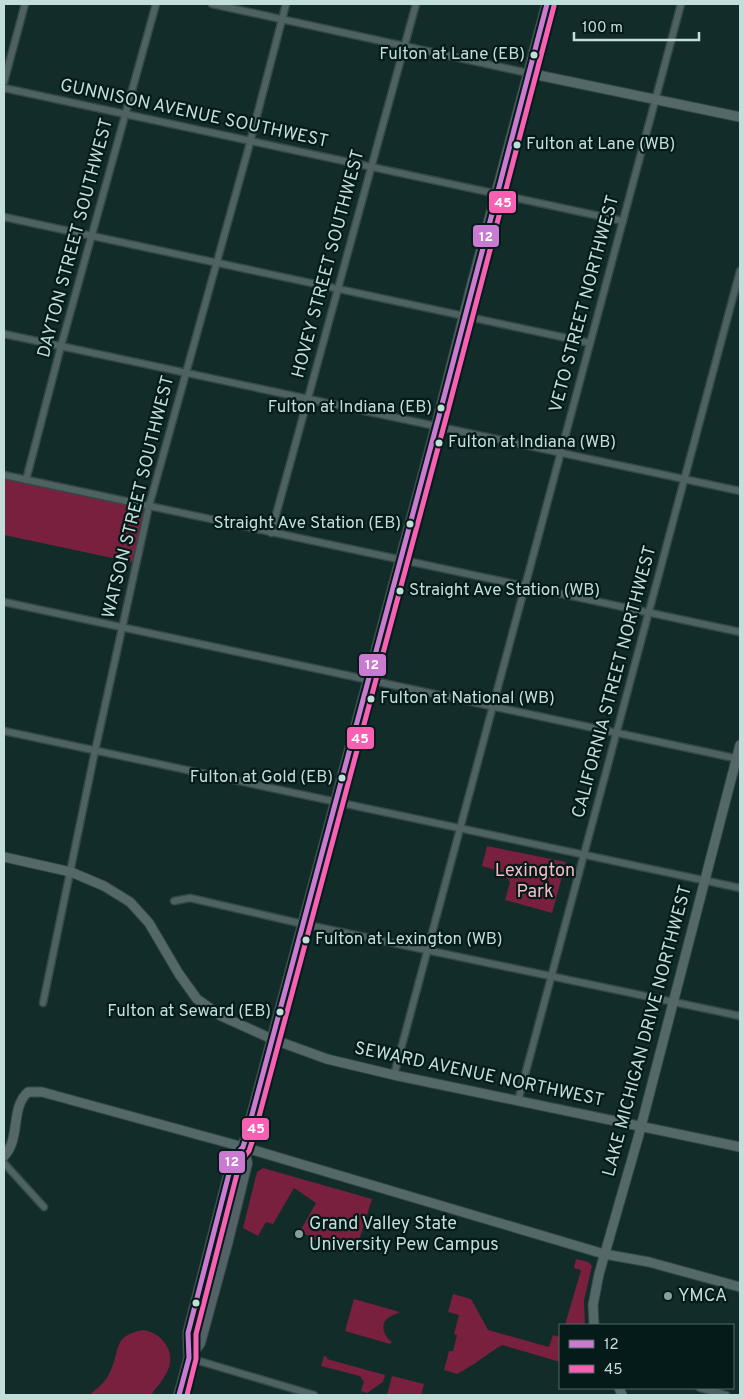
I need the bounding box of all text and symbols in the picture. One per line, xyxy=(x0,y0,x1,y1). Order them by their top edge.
scale bar xyxy=(574,10,699,42)
text: 100 m xyxy=(582,19,623,38)
place label: Fulton at Lane (EB) xyxy=(379,44,525,66)
marker: Fulton at Lane (EB) xyxy=(529,50,539,60)
street label: GUNNISON AVENUE SOUTHWEST xyxy=(58,74,330,154)
street label: DAYTON STREET SOUTHWEST xyxy=(33,116,119,360)
place label: Fulton at Lane (WB) xyxy=(526,134,675,156)
marker: Fulton at Lane (WB) xyxy=(512,140,522,150)
street label: HOVEY STREET SOUTHWEST xyxy=(287,147,371,381)
line badge: 45 xyxy=(488,190,517,214)
street label: VETO STREET NORTHWEST xyxy=(545,193,625,415)
text: 45 xyxy=(494,195,512,212)
line badge: 12 xyxy=(472,224,500,248)
text: 12 xyxy=(479,229,493,246)
street label: WATSON STREET SOUTHWEST xyxy=(98,373,180,621)
place label: Fulton at Indiana (EB) xyxy=(268,397,432,419)
marker: Fulton at Indiana (EB) xyxy=(436,403,446,413)
place label: Fulton at Indiana (WB) xyxy=(448,432,616,454)
marker: Fulton at Indiana (WB) xyxy=(434,438,444,448)
place label: Straight Ave Station (EB) xyxy=(214,513,401,535)
marker: Straight Ave Station (EB) xyxy=(405,519,415,529)
street label: CALIFORNIA STREET NORTHWEST xyxy=(567,543,663,821)
place label: Straight Ave Station (WB) xyxy=(409,580,600,602)
marker: Straight Ave Station (WB) xyxy=(395,586,405,596)
line badge: 12 xyxy=(358,653,387,677)
text: 12 xyxy=(365,657,379,674)
place label: Fulton at National (WB) xyxy=(380,688,555,710)
marker: Fulton at National (WB) xyxy=(366,694,376,704)
line badge: 45 xyxy=(346,726,375,750)
text: 45 xyxy=(351,731,369,748)
place label: Fulton at Gold (EB) xyxy=(190,767,333,789)
marker: Fulton at Gold (EB) xyxy=(337,773,347,783)
park label: Lexington Park xyxy=(495,860,575,904)
street label: LAKE MICHIGAN DRIVE NORTHWEST xyxy=(598,883,698,1179)
place label: Fulton at Lexington (WB) xyxy=(315,929,503,951)
marker: Fulton at Lexington (WB) xyxy=(301,935,311,945)
place label: Fulton at Seward (EB) xyxy=(107,1001,271,1023)
marker: Fulton at Seward (EB) xyxy=(275,1007,285,1017)
street label: SEWARD AVENUE NORTHWEST xyxy=(352,1037,606,1113)
line badge: 45 xyxy=(241,1117,270,1141)
text: 45 xyxy=(247,1121,265,1138)
line badge: 12 xyxy=(218,1150,246,1174)
text: 12 xyxy=(225,1154,239,1171)
place label: Grand Valley State University Pew Campus xyxy=(309,1213,499,1257)
marker: Grand Valley State University Pew Campus xyxy=(293,1228,305,1240)
place label: YMCA xyxy=(678,1285,727,1308)
marker: YMCA xyxy=(662,1290,674,1302)
unlabelled marker xyxy=(191,1298,201,1308)
legend xyxy=(559,1324,734,1389)
text: 12 xyxy=(604,1336,619,1355)
text: 45 xyxy=(604,1361,623,1380)

